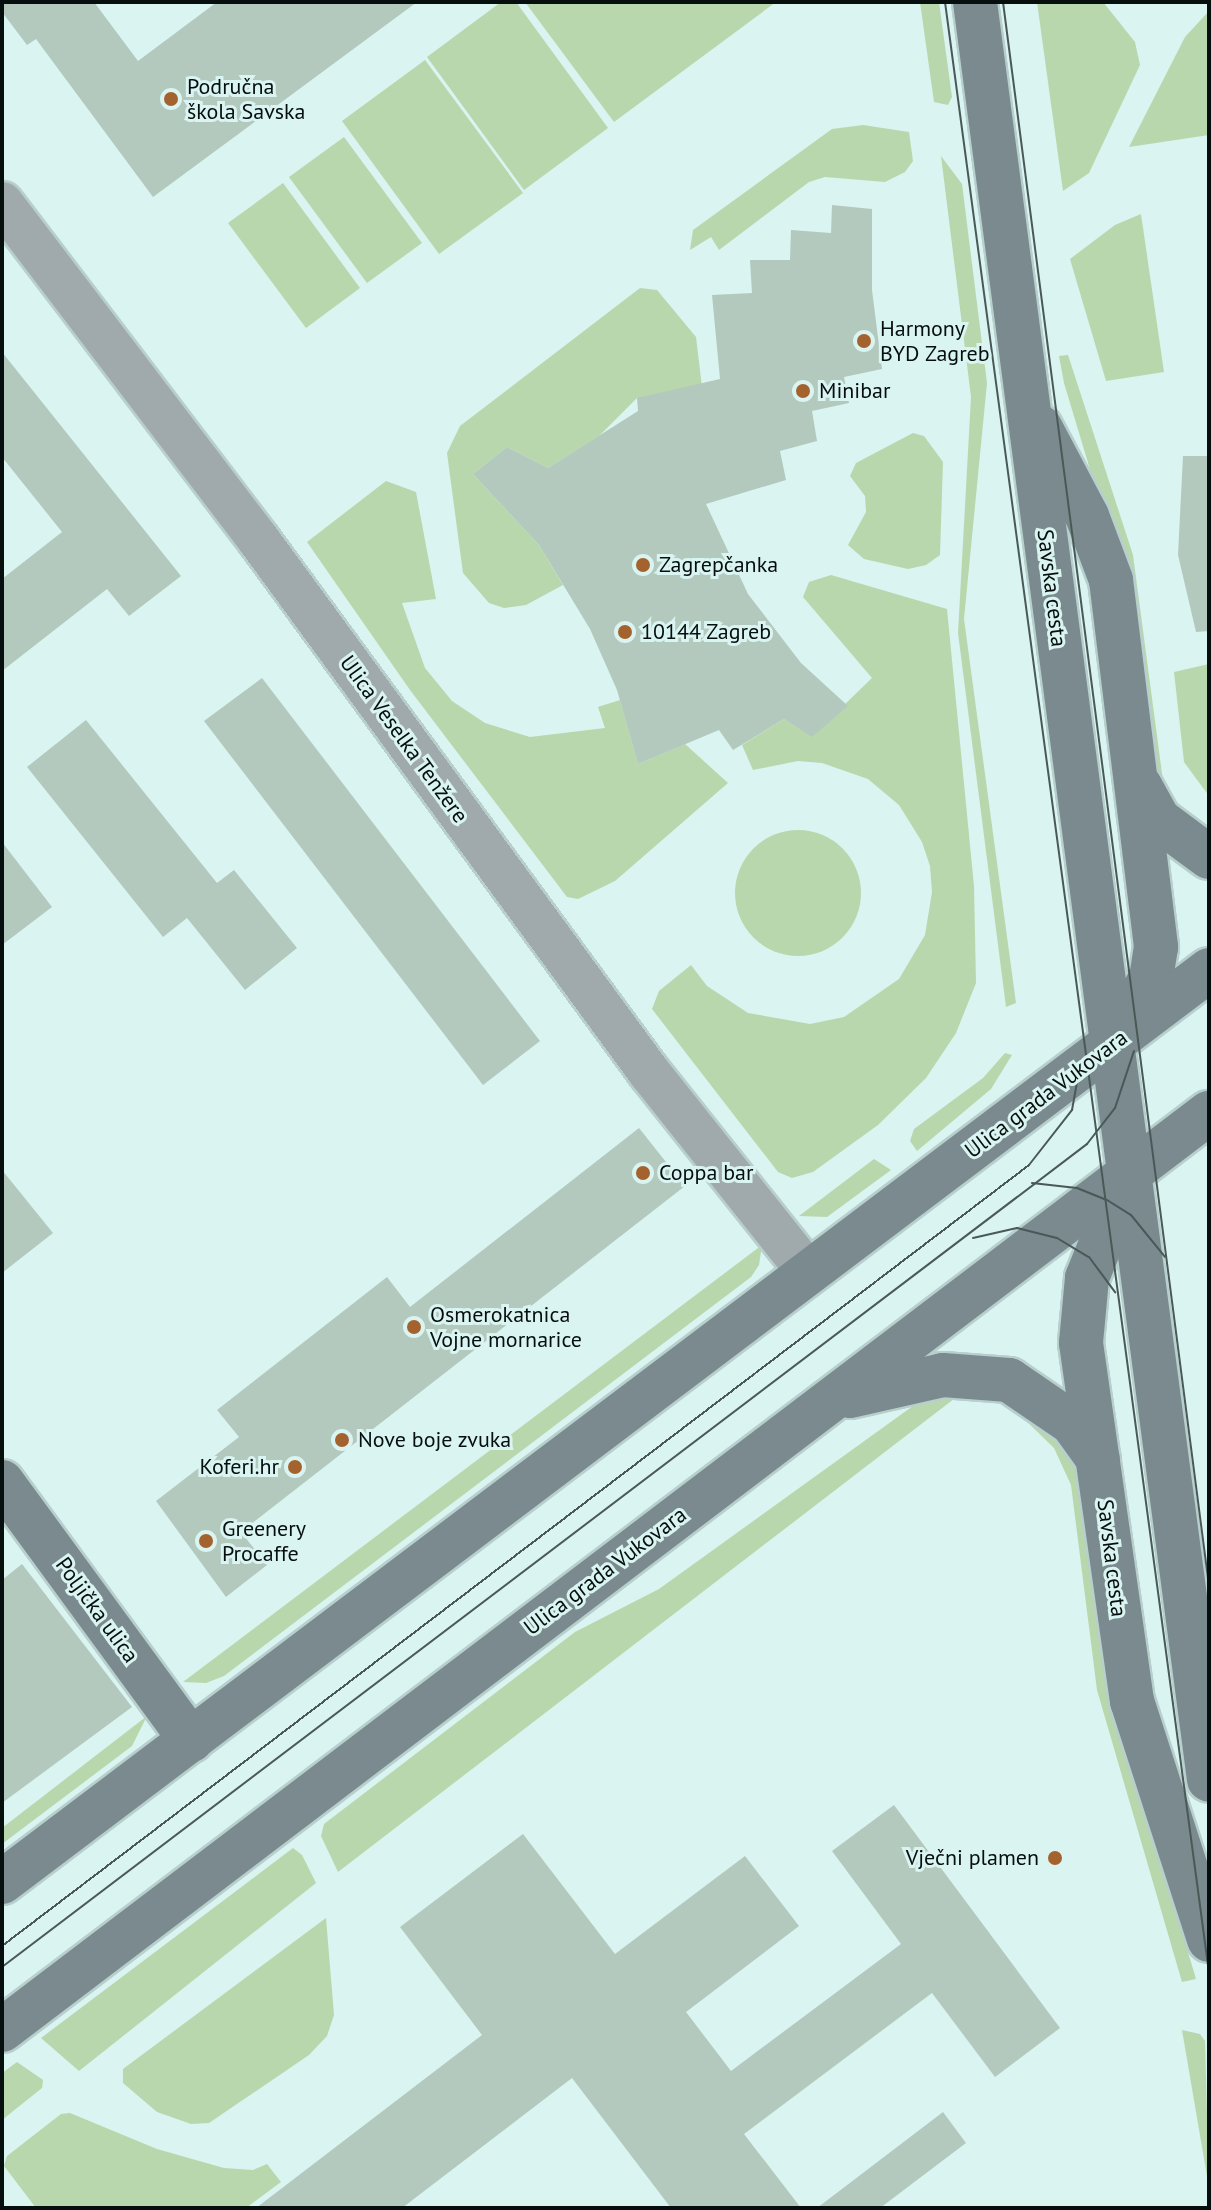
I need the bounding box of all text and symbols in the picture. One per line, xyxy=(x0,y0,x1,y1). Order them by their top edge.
place label: Područna škola Savska xyxy=(187,73,305,124)
marker: Područna škola Savska xyxy=(162,90,180,108)
place label: Harmony BYD Zagreb xyxy=(880,315,990,366)
marker: Harmony BYD Zagreb xyxy=(855,332,873,350)
place label: Minibar xyxy=(819,378,890,404)
marker: Minibar xyxy=(794,382,812,400)
street label: Savska cesta xyxy=(1032,528,1072,648)
place label: Zagrepčanka xyxy=(659,552,778,578)
marker: Zagrepčanka xyxy=(634,556,652,574)
place label: 10144 Zagreb xyxy=(641,619,772,645)
marker: 10144 Zagreb xyxy=(616,623,634,641)
street label: Ulica Veselka Tenžere xyxy=(334,650,474,828)
street label: Ulica grada Vukovara xyxy=(959,1024,1133,1164)
place label: Coppa bar xyxy=(659,1160,753,1186)
marker: Coppa bar xyxy=(634,1164,652,1182)
place label: Osmerokatnica Vojne mornarice xyxy=(430,1301,582,1352)
marker: Osmerokatnica Vojne mornarice xyxy=(405,1318,423,1336)
place label: Nove boje zvuka xyxy=(358,1427,512,1453)
marker: Nove boje zvuka xyxy=(333,1431,351,1449)
place label: Koferi.hr xyxy=(200,1454,279,1480)
marker: Koferi.hr xyxy=(286,1458,304,1476)
street label: Savska cesta xyxy=(1092,1498,1132,1618)
street label: Ulica grada Vukovara xyxy=(518,1501,692,1641)
place label: Greenery Procaffe xyxy=(222,1515,306,1566)
marker: Greenery Procaffe xyxy=(197,1532,215,1550)
street label: Poljička ulica xyxy=(50,1552,144,1668)
place label: Vječni plamen xyxy=(906,1845,1039,1871)
marker: Vječni plamen xyxy=(1046,1849,1064,1867)

